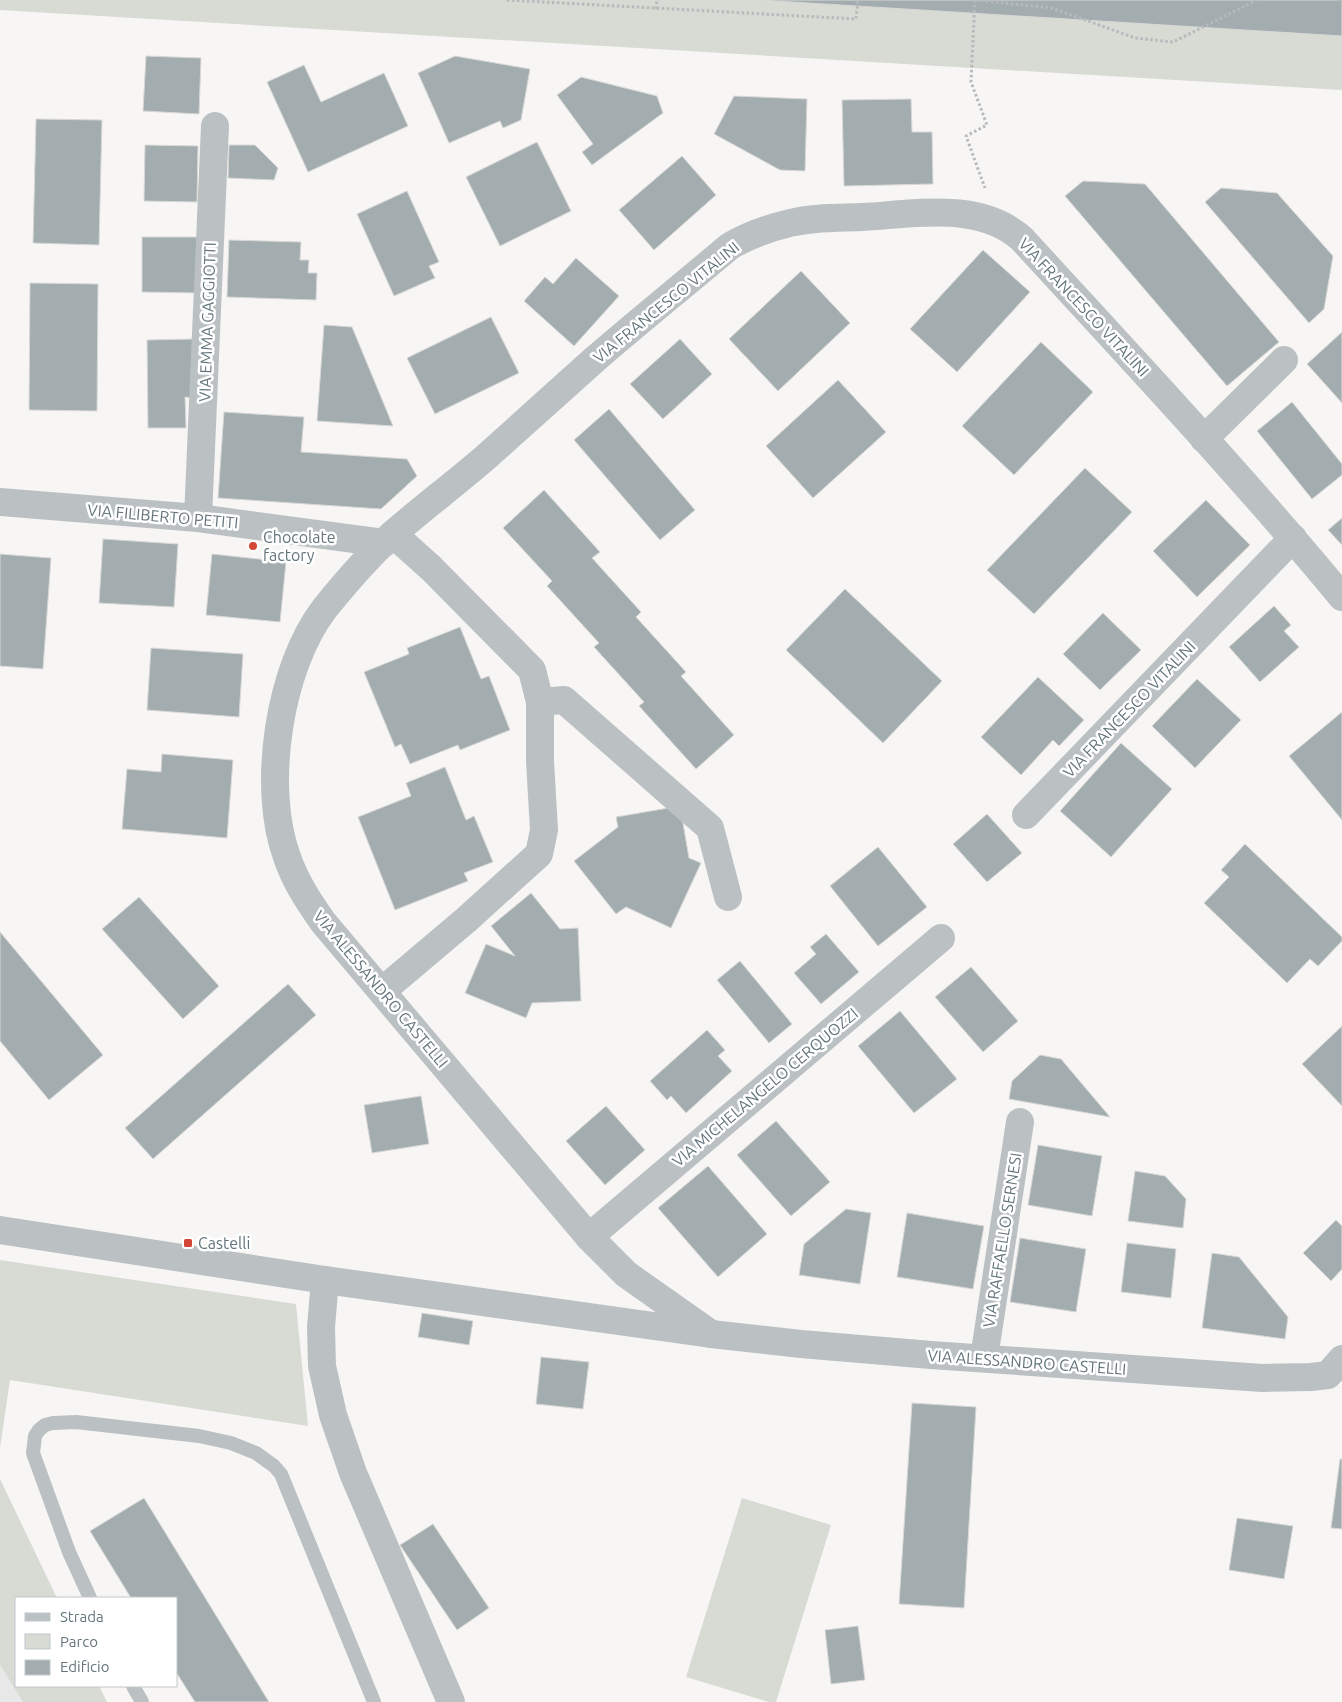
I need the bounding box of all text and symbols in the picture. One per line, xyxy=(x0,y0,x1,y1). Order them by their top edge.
street label: VIA FRANCESCO VITALINI xyxy=(1015,234,1153,380)
street label: VIA FRANCESCO VITALINI xyxy=(589,238,743,366)
street label: VIA EMMA GAGGIOTTI xyxy=(195,242,219,402)
street label: VIA FILIBERTO PETITI xyxy=(87,500,239,532)
place label: Chocolate factory xyxy=(263,528,336,564)
marker: Chocolate factory xyxy=(247,540,259,552)
street label: VIA FRANCESCO VITALINI xyxy=(1059,637,1199,781)
street label: VIA ALESSANDRO CASTELLI xyxy=(310,907,452,1071)
street label: VIA MICHELANGELO CERQUOZZI xyxy=(669,1004,861,1170)
street label: VIA RAFFAELLO SERNESI xyxy=(979,1151,1025,1329)
place label: Castelli xyxy=(198,1234,250,1252)
marker: Castelli xyxy=(182,1237,194,1249)
street label: VIA ALESSANDRO CASTELLI xyxy=(927,1346,1127,1378)
legend xyxy=(15,1597,178,1687)
text: Strada xyxy=(60,1608,104,1625)
text: Parco xyxy=(60,1633,98,1650)
text: Edificio xyxy=(60,1658,109,1675)

